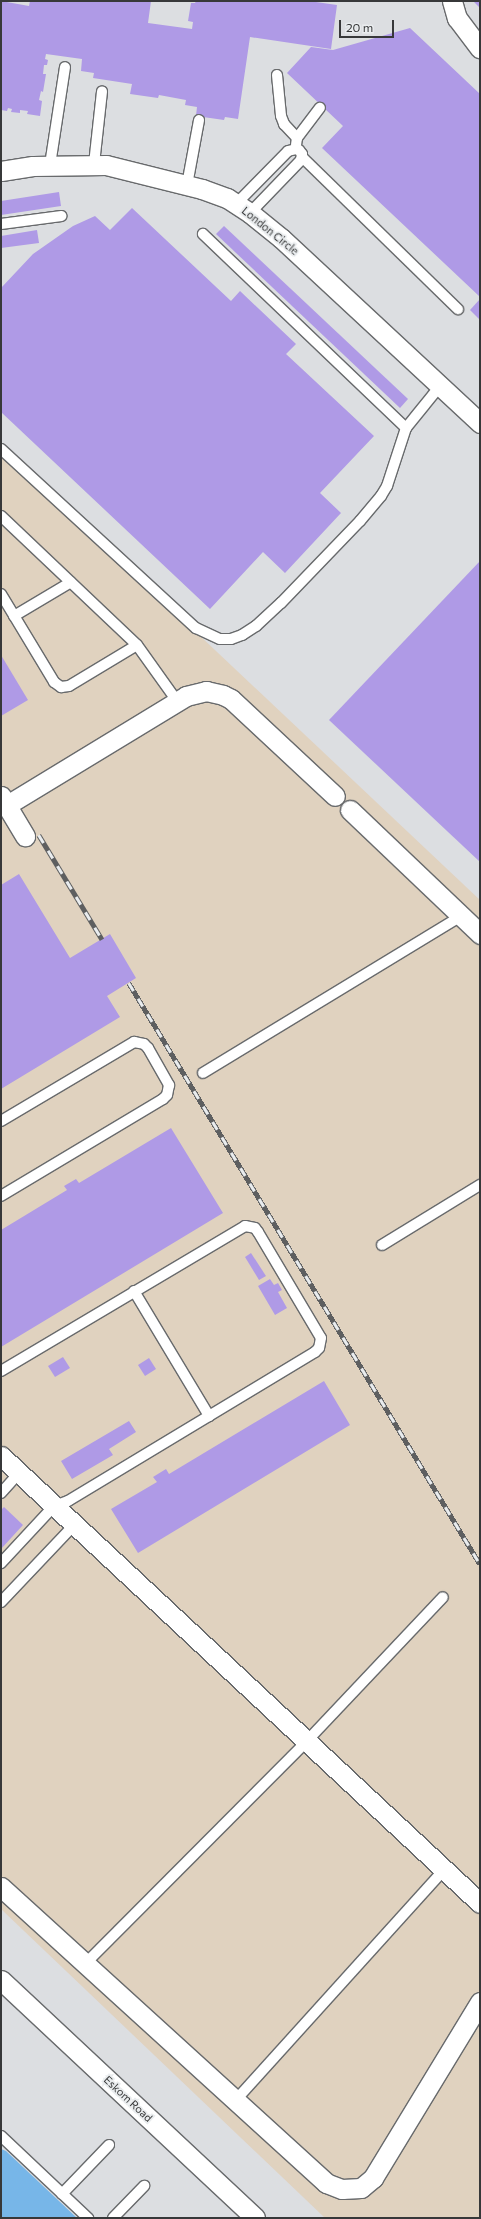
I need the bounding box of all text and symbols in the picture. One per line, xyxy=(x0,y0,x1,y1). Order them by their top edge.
scale bar xyxy=(341,12,396,38)
text: 20 m xyxy=(346,20,373,34)
street label: London Circle xyxy=(239,204,301,258)
street label: Eskom Road xyxy=(101,2073,155,2125)

